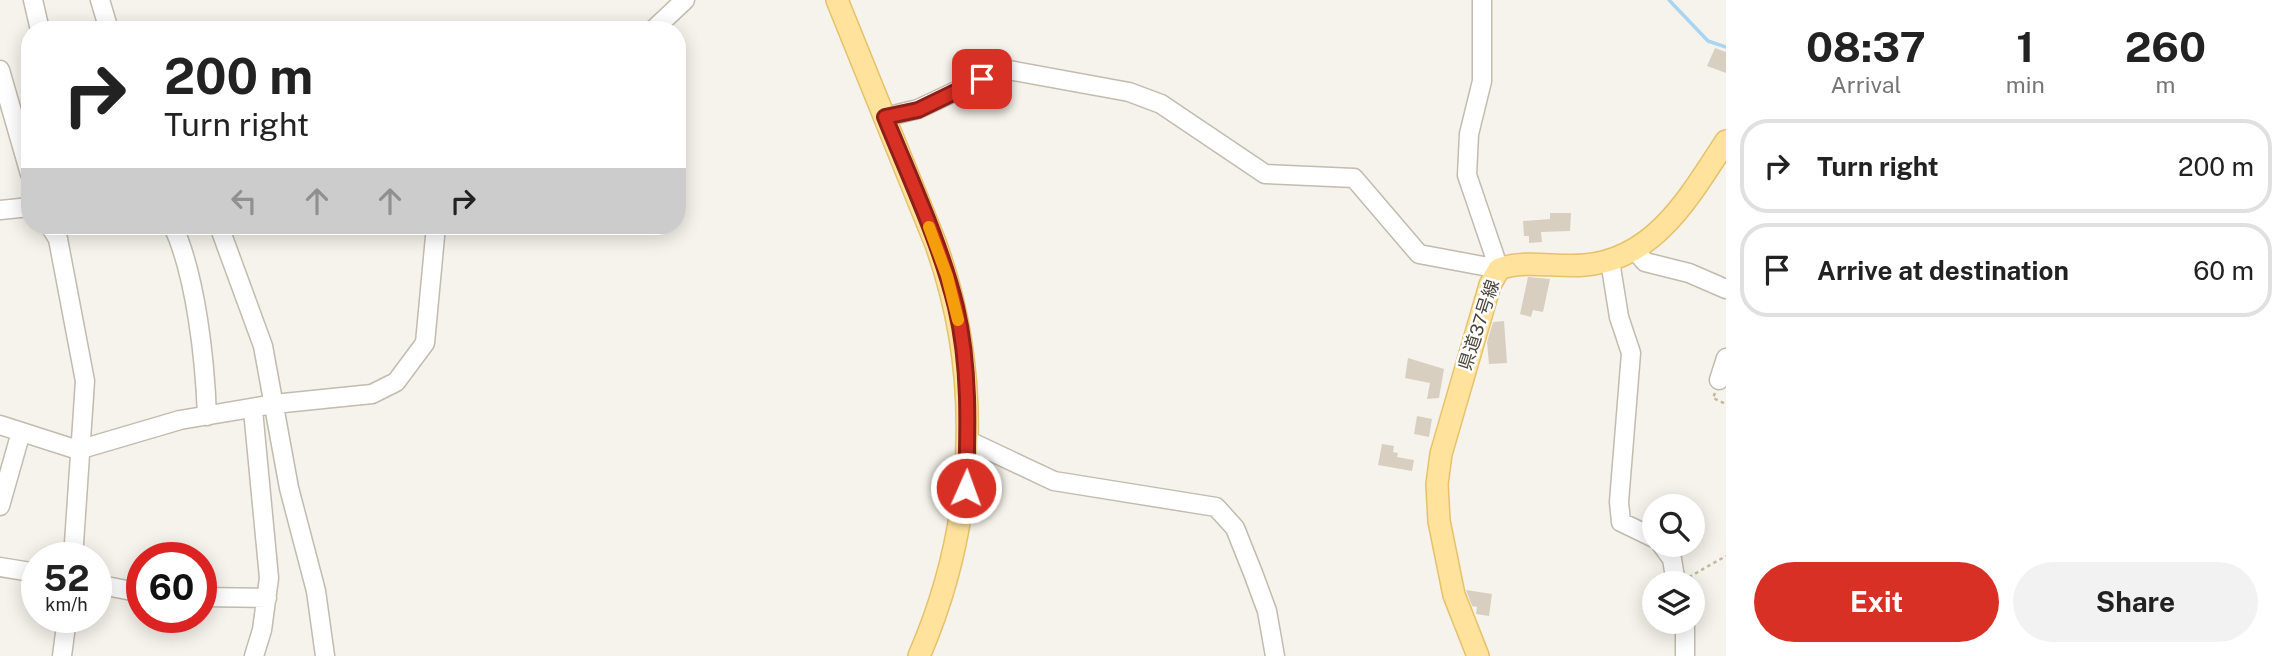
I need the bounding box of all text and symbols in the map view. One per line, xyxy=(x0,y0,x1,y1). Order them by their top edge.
text: 08:37 xyxy=(1806,22,1926,71)
text: 1 xyxy=(2016,22,2034,71)
text: 260 xyxy=(2125,22,2206,71)
text: 200 m xyxy=(164,47,313,105)
icon: right xyxy=(49,49,140,140)
pin xyxy=(952,49,1012,109)
icon: arrive xyxy=(963,60,1001,98)
text: Arrival xyxy=(1830,71,1901,98)
text: min xyxy=(2006,71,2045,98)
text: m xyxy=(2155,71,2175,98)
text: Turn right xyxy=(164,106,309,143)
icon: right xyxy=(1758,147,1796,185)
text: Turn right xyxy=(1817,151,1939,182)
text: 200 m xyxy=(2178,151,2254,182)
icon: left xyxy=(225,182,263,220)
icon: ahead xyxy=(298,182,336,220)
icon: ahead xyxy=(371,182,409,220)
icon: right xyxy=(444,182,482,220)
icon: arrive xyxy=(1758,251,1796,289)
text: Arrive at destination xyxy=(1817,255,2069,286)
text: 60 m xyxy=(2193,255,2254,286)
street label: 県道37号線 xyxy=(1454,277,1503,373)
position arrow xyxy=(929,451,1003,525)
map controls xyxy=(1642,494,1705,634)
button: search xyxy=(1642,494,1705,557)
speed limit sign: 60 xyxy=(126,542,217,633)
text: 52 xyxy=(44,558,89,599)
button: Exit xyxy=(1754,562,1999,642)
button: Share xyxy=(2013,562,2258,642)
button: layers xyxy=(1642,571,1705,634)
text: km/h xyxy=(45,594,88,615)

